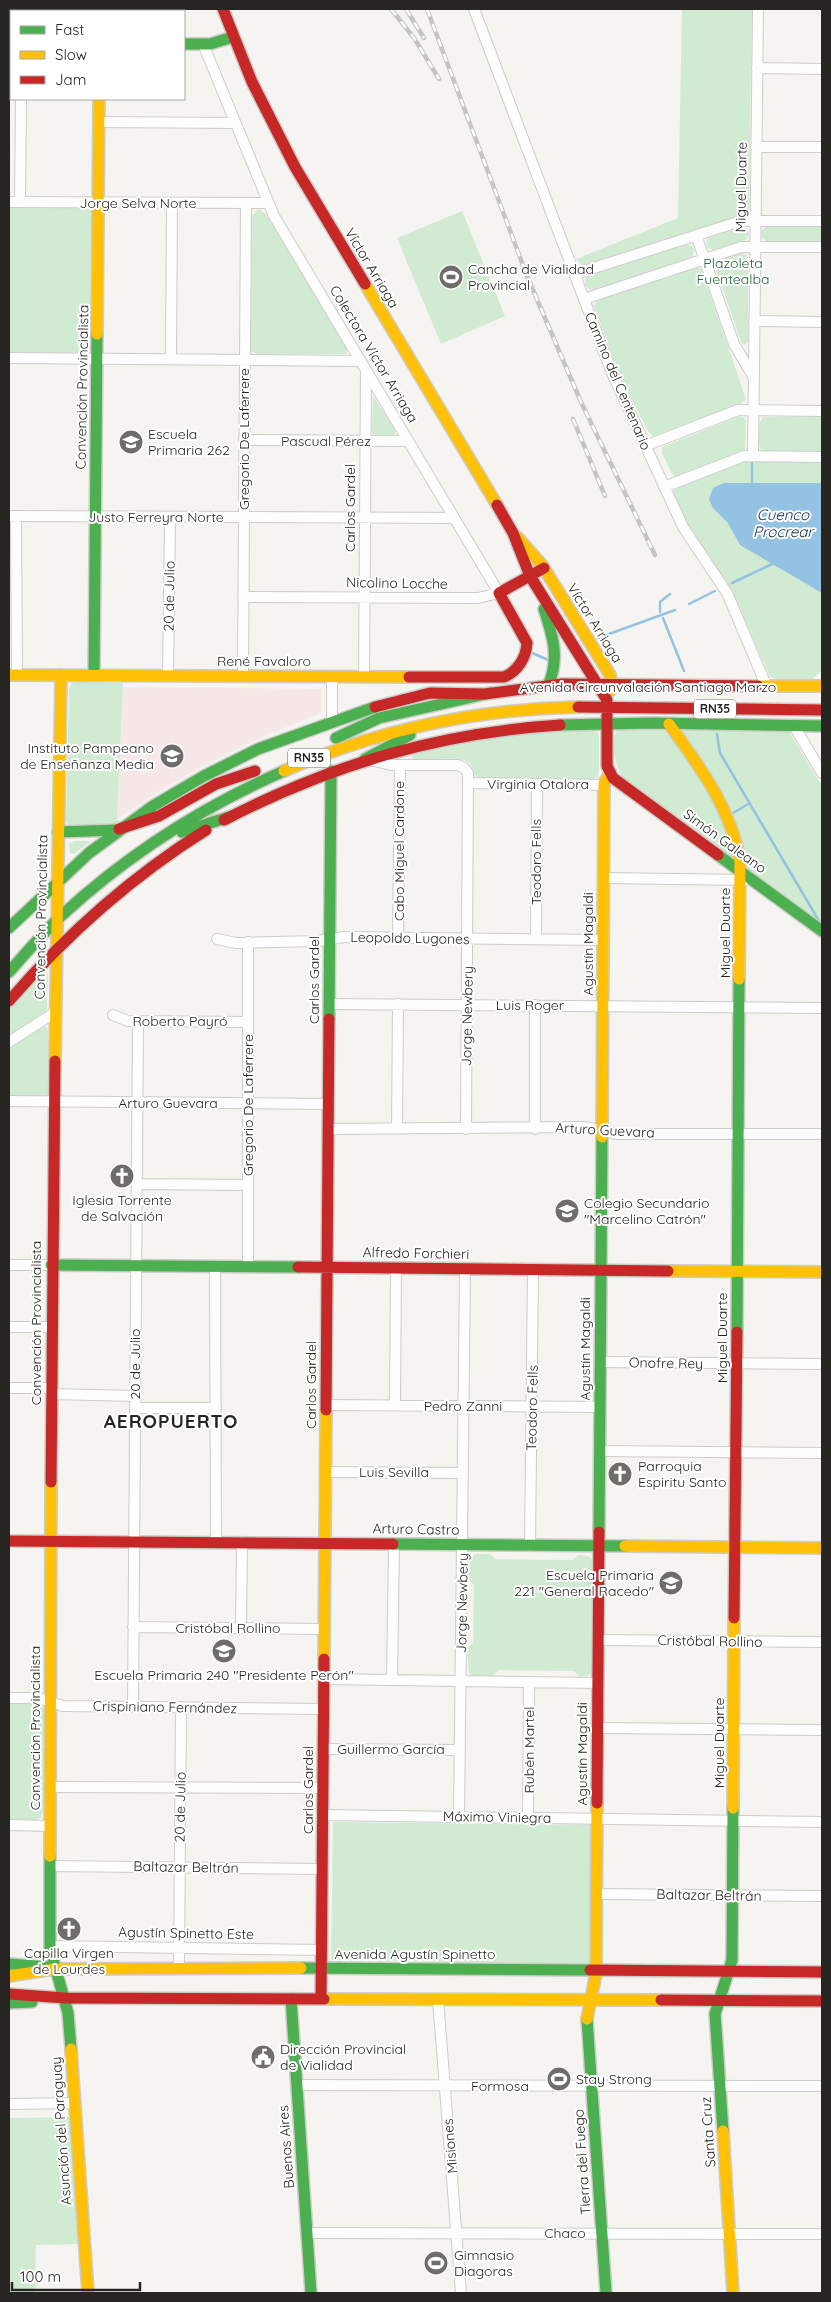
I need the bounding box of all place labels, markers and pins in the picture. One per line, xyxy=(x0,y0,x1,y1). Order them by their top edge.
place label: Cancha de Vialidad Provincial xyxy=(468,260,594,294)
sports icon: Cancha de Vialidad Provincial xyxy=(438,264,464,290)
place label: Escuela Primaria 262 xyxy=(148,425,230,459)
school or university icon: Escuela Primaria 262 xyxy=(118,429,144,455)
place label: Instituto Pampeano de Enseñanza Media xyxy=(20,739,154,773)
school or university icon: Instituto Pampeano de Enseñanza Media xyxy=(159,743,185,769)
church icon: Iglesia Torrente de Salvación xyxy=(109,1163,135,1189)
place label: Iglesia Torrente de Salvación xyxy=(72,1191,172,1225)
place label: Colegio Secundario "Marcelino Catrón" xyxy=(584,1194,709,1228)
school or university icon: Colegio Secundario "Marcelino Catrón" xyxy=(554,1198,580,1224)
place label: Parroquia Espiritu Santo xyxy=(638,1457,727,1491)
church icon: Parroquia Espiritu Santo xyxy=(607,1461,633,1487)
place label: Escuela Primaria 221 "General Racedo" xyxy=(514,1566,654,1600)
school or university icon: Escuela Primaria 221 "General Racedo" xyxy=(658,1570,684,1596)
school or university icon: Escuela Primaria 240 "Presidente Perón" xyxy=(211,1638,237,1664)
place label: Escuela Primaria 240 "Presidente Perón" xyxy=(94,1666,354,1684)
church icon: Capilla Virgen de Lourdes xyxy=(56,1916,82,1942)
place label: Capilla Virgen de Lourdes xyxy=(24,1944,114,1978)
place label: Dirección Provincial de Vialidad xyxy=(280,2040,406,2074)
public building icon: Dirección Provincial de Vialidad xyxy=(250,2044,276,2070)
sports icon: Stay Strong xyxy=(546,2066,572,2092)
place label: Stay Strong xyxy=(576,2070,652,2088)
place label: Gimnasio Diagoras xyxy=(454,2246,514,2280)
sports icon: Gimnasio Diagoras xyxy=(423,2250,449,2276)

